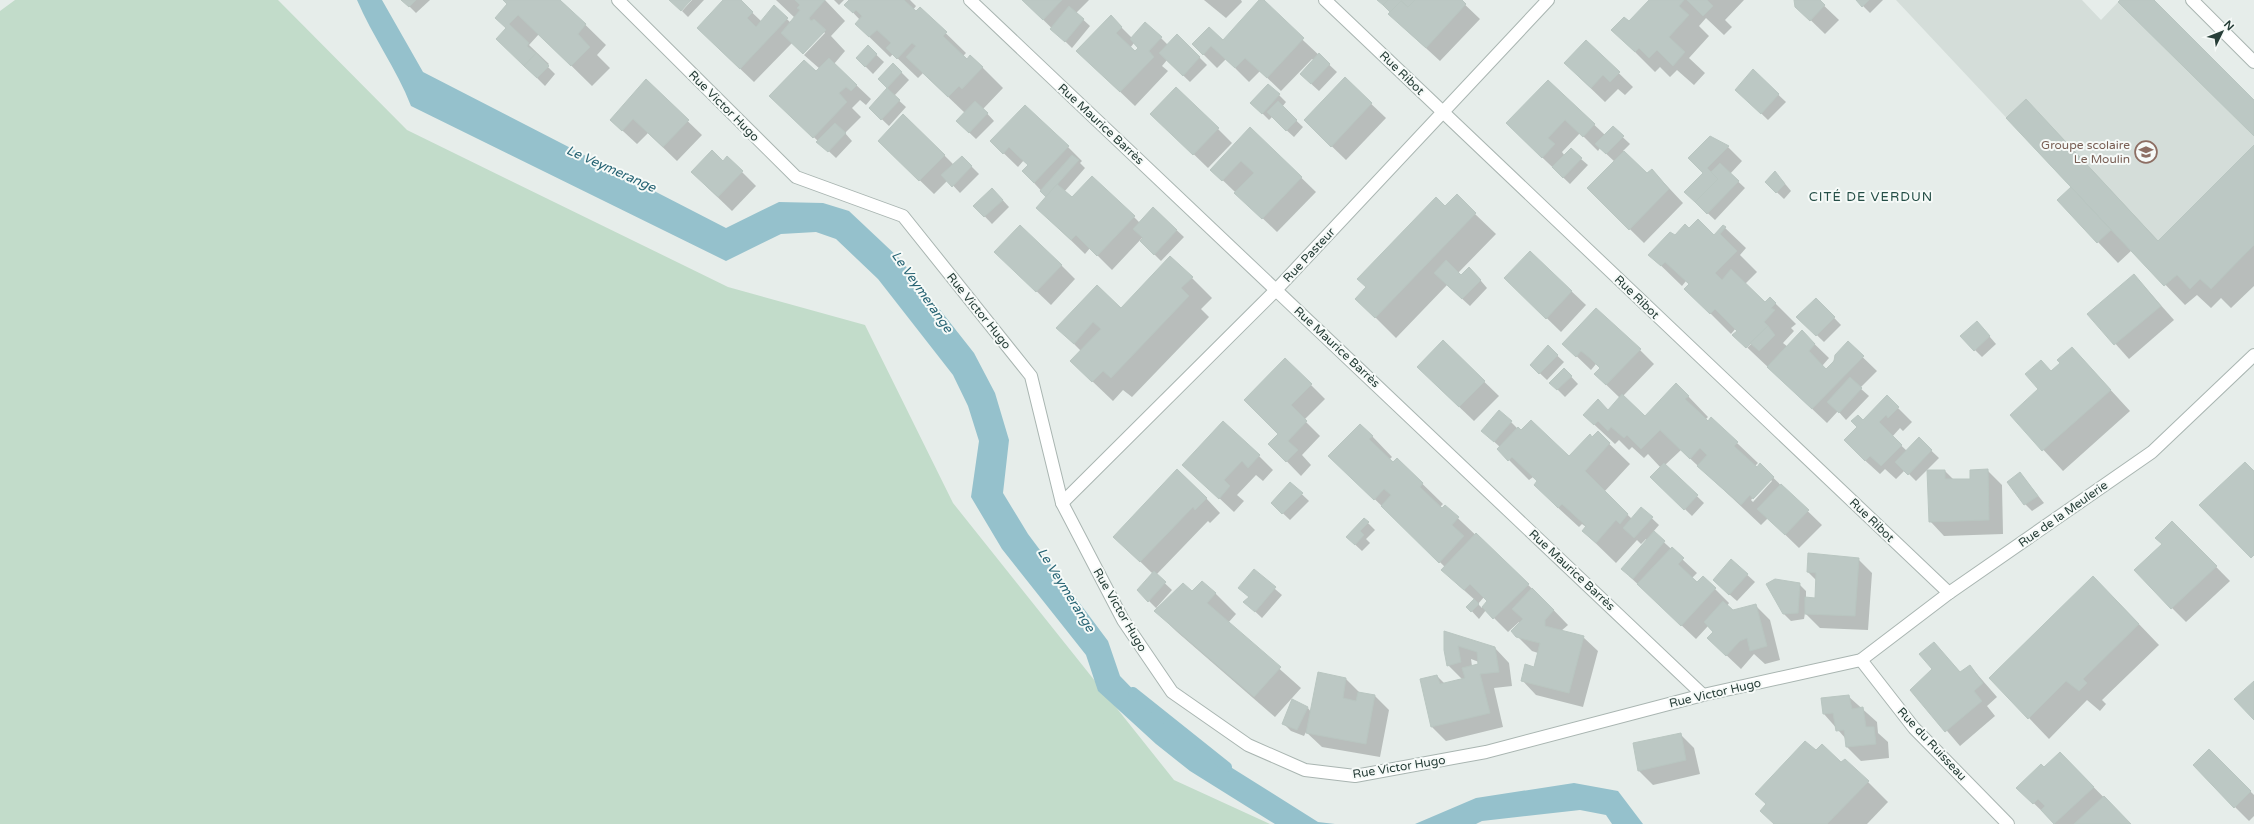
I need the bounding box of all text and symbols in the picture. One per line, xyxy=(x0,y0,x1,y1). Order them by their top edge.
north arrow xyxy=(2202,12,2242,52)
text: N xyxy=(2221,18,2237,33)
street label: Rue Ribot xyxy=(1377,48,1428,98)
street label: Rue Victor Hugo xyxy=(686,68,762,144)
street label: Rue Maurice Barrès xyxy=(1055,81,1147,167)
place label: Groupe scolaire Le Moulin xyxy=(2041,138,2130,166)
school or university icon: Groupe scolaire Le Moulin xyxy=(2133,139,2159,165)
water label: Le Veymerange xyxy=(564,142,659,196)
district label: CITÉ DE VERDUN xyxy=(1809,189,1933,205)
street label: Rue Pasteur xyxy=(1280,225,1338,285)
water label: Le Veymerange xyxy=(888,248,956,336)
street label: Rue Victor Hugo xyxy=(944,270,1014,352)
street label: Rue Ribot xyxy=(1612,272,1663,322)
street label: Rue Maurice Barrès xyxy=(1291,304,1383,390)
street label: Rue de la Meulerie xyxy=(2016,478,2111,550)
street label: Rue Ribot xyxy=(1847,495,1898,545)
street label: Rue Maurice Barrès xyxy=(1526,527,1618,613)
water label: Le Veymerange xyxy=(1034,545,1099,635)
street label: Rue Victor Hugo xyxy=(1090,566,1150,654)
street label: Rue Victor Hugo xyxy=(1668,676,1762,710)
street label: Rue du Ruisseau xyxy=(1895,705,1969,783)
street label: Rue Victor Hugo xyxy=(1352,753,1446,781)

